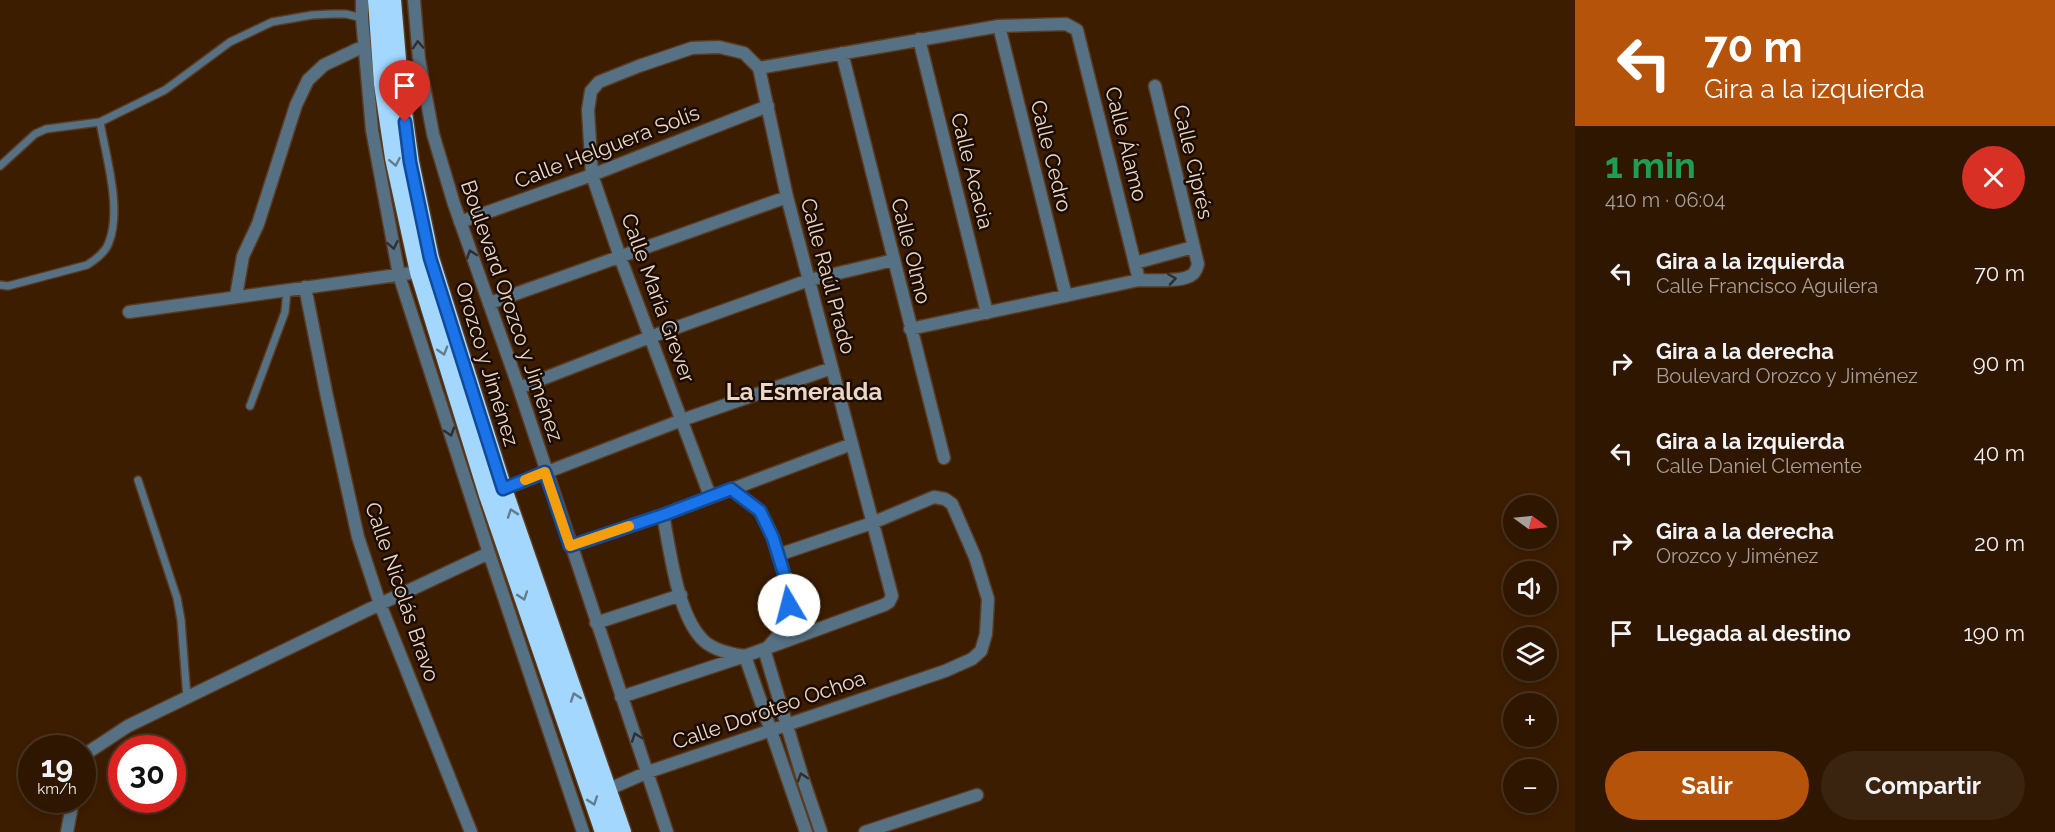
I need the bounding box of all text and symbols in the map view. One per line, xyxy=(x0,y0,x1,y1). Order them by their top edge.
text: 70 m xyxy=(1704,23,1803,72)
icon: left xyxy=(1605,24,1683,102)
one-way arrow xyxy=(411,41,424,50)
pin xyxy=(379,60,430,122)
icon: arrive xyxy=(388,69,421,102)
text: Gira a la izquierda xyxy=(1704,73,1925,104)
street label: Calle Álamo xyxy=(1100,84,1153,204)
street label: Calle Cedro xyxy=(1026,97,1077,214)
street label: Calle Helguera Solís xyxy=(511,100,703,193)
street label: Calle Ciprés xyxy=(1168,102,1219,221)
street label: Calle Acacia xyxy=(946,110,999,231)
text: 1 min xyxy=(1605,144,1696,186)
button: close xyxy=(1962,146,2025,209)
one-way arrow xyxy=(388,157,401,167)
street label: Boulevard Orozco y Jiménez xyxy=(455,176,569,446)
text: 410 m · 06:04 xyxy=(1605,188,1725,212)
street label: Calle Raúl Prado xyxy=(796,195,861,357)
street label: Calle Olmo xyxy=(886,195,937,306)
street label: Calle María Grever xyxy=(616,210,701,386)
one-way arrow xyxy=(386,240,399,250)
text: Gira a la izquierda xyxy=(1656,248,1845,274)
one-way arrow xyxy=(466,249,479,260)
icon: left xyxy=(1605,257,1638,290)
text: 70 m xyxy=(1974,260,2025,286)
one-way arrow xyxy=(1167,273,1177,286)
text: Calle Francisco Aguilera xyxy=(1656,274,1878,298)
street label: Orozco y Jiménez xyxy=(450,278,524,450)
text: Gira a la derecha xyxy=(1656,338,1834,364)
one-way arrow xyxy=(436,345,449,356)
icon: right xyxy=(1605,347,1638,380)
text: 90 m xyxy=(1973,350,2025,376)
text: Boulevard Orozco y Jiménez xyxy=(1656,364,1918,388)
district label: La Esmeralda xyxy=(726,377,882,406)
one-way arrow xyxy=(442,426,455,437)
text: Gira a la izquierda xyxy=(1656,428,1845,454)
icon: left xyxy=(1605,437,1638,470)
text: 40 m xyxy=(1974,440,2025,466)
text: Calle Daniel Clemente xyxy=(1656,454,1862,478)
north arrow xyxy=(1503,495,1557,549)
map controls xyxy=(1503,495,1557,813)
street label: Calle Nicolás Bravo xyxy=(360,499,445,685)
one-way arrow xyxy=(506,508,519,519)
text: Gira a la derecha xyxy=(1656,518,1834,544)
icon: right xyxy=(1605,527,1638,560)
text: 20 m xyxy=(1974,530,2025,556)
text: Orozco y Jiménez xyxy=(1656,544,1818,568)
button: sound xyxy=(1503,561,1557,615)
position arrow xyxy=(757,573,821,637)
one-way arrow xyxy=(516,590,529,601)
icon: arrive xyxy=(1605,617,1638,650)
text: Llegada al destino xyxy=(1656,620,1851,646)
text: 190 m xyxy=(1963,620,2025,646)
button: layers xyxy=(1503,627,1557,681)
street label: Calle Doroteo Ochoa xyxy=(669,665,869,754)
one-way arrow xyxy=(570,692,583,703)
button: + xyxy=(1503,693,1557,747)
one-way arrow xyxy=(630,732,643,743)
speed limit sign: 30 xyxy=(108,735,186,813)
text: 19 xyxy=(41,749,73,784)
button: Salir xyxy=(1605,751,1809,820)
button: Compartir xyxy=(1821,751,2025,820)
button: − xyxy=(1503,759,1557,813)
one-way arrow xyxy=(797,772,809,783)
text: km/h xyxy=(37,780,77,798)
one-way arrow xyxy=(586,795,599,806)

